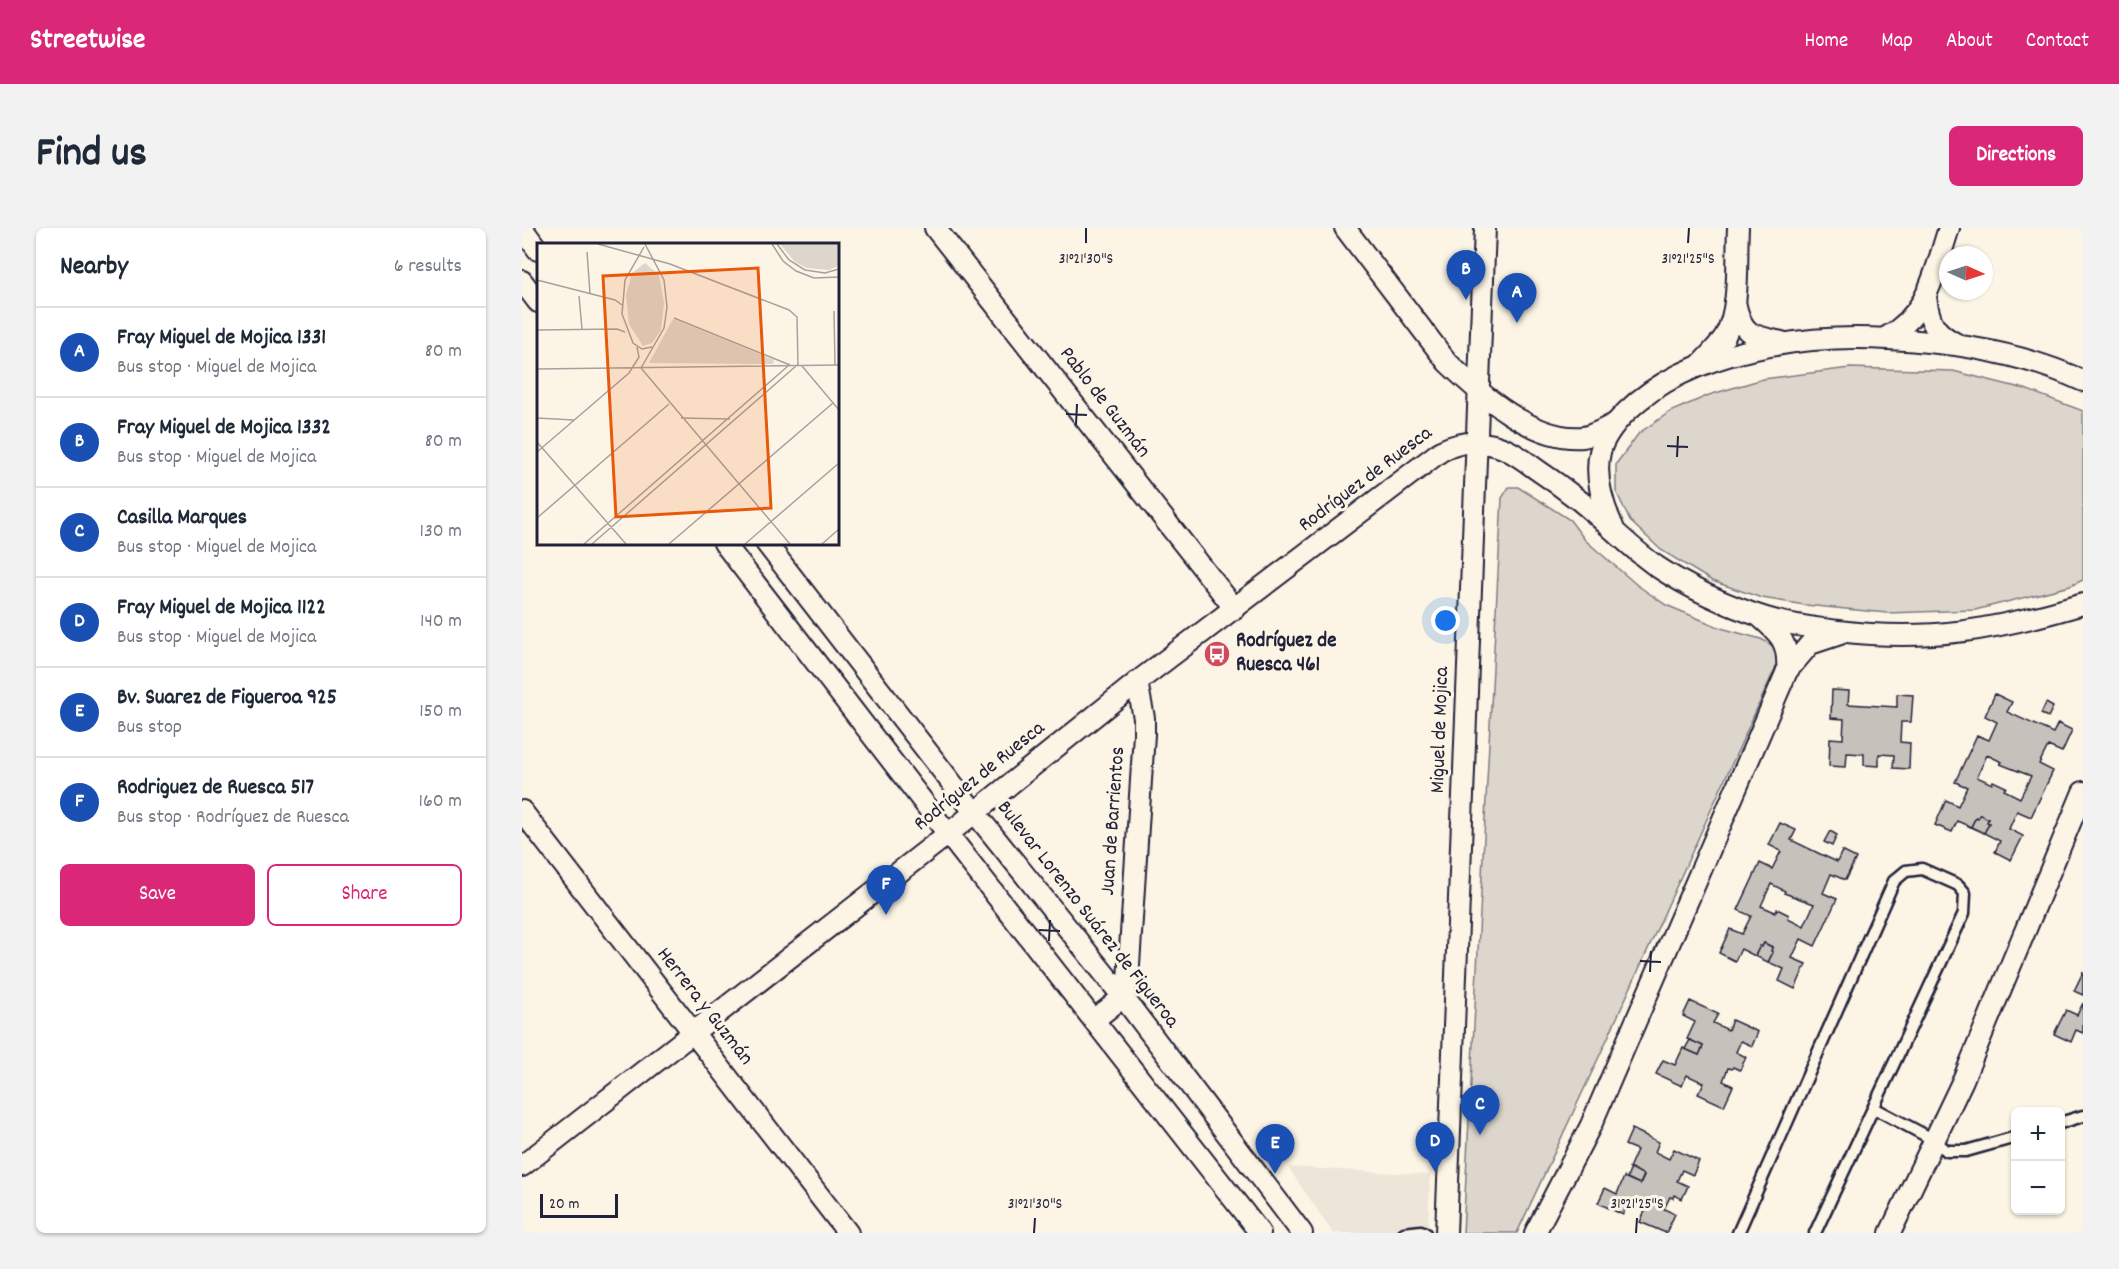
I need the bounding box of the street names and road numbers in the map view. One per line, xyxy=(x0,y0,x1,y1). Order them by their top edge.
street label: Pablo de Guzmán xyxy=(1051,341,1157,465)
street label: Rodríguez de Ruesca xyxy=(1293,419,1440,540)
street label: Miguel de Mojica xyxy=(1424,665,1458,794)
street label: Rodríguez de Ruesca xyxy=(908,714,1053,839)
street label: Juan de Barrientos xyxy=(1094,746,1134,896)
street label: Bulevar Lorenzo Suárez de Figueroa xyxy=(989,795,1186,1036)
street label: Herrera y Guzmán xyxy=(648,941,760,1073)

